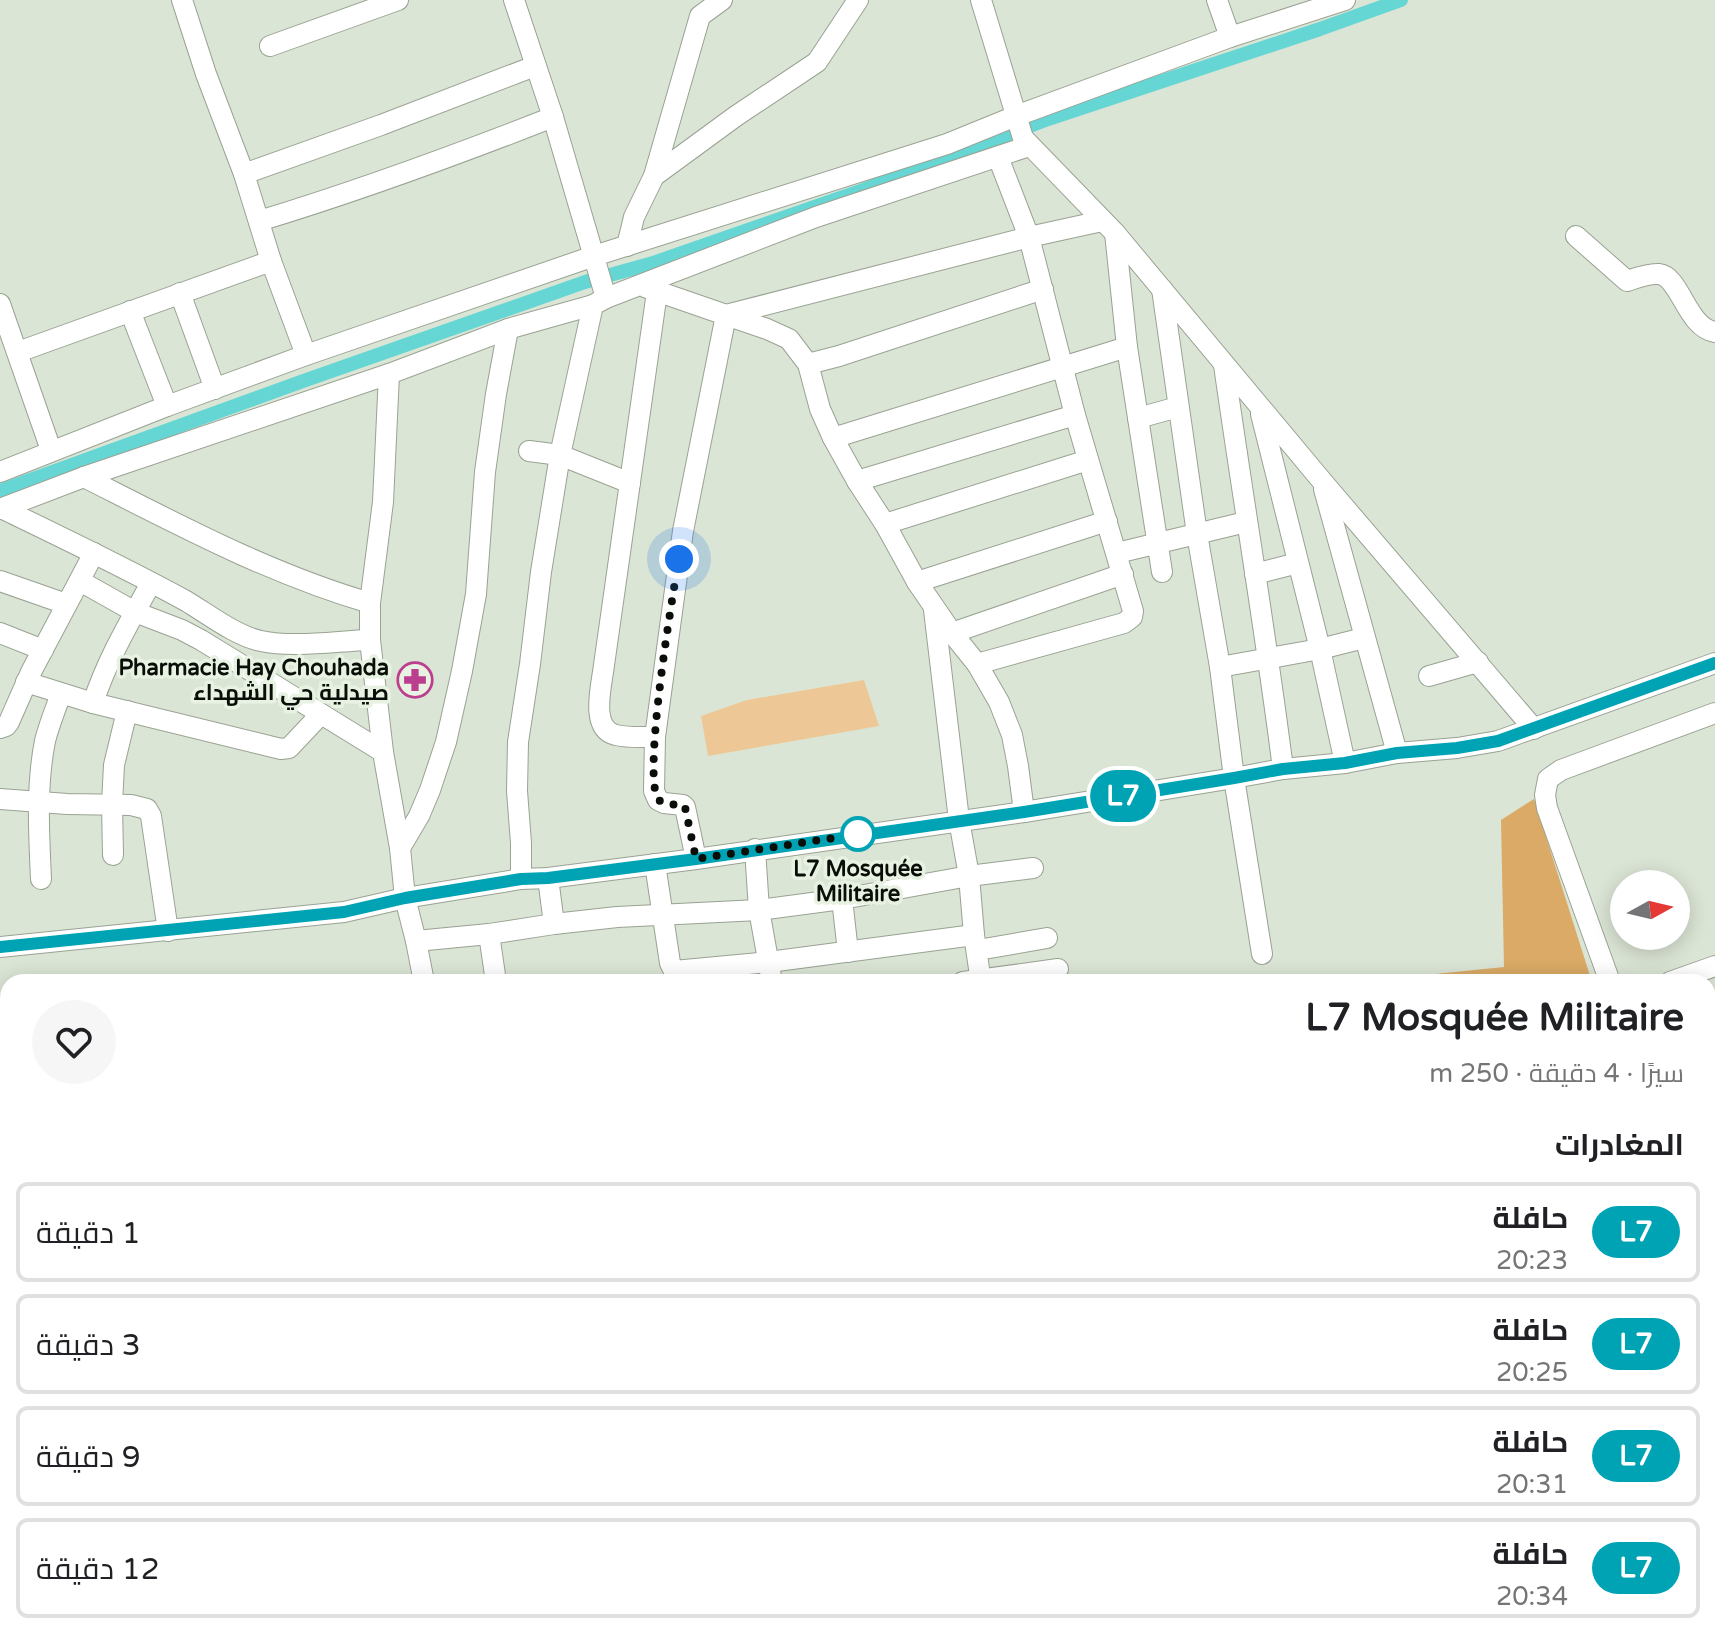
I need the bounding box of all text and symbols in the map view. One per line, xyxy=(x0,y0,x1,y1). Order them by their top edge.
your location xyxy=(659,539,699,579)
place label: Pharmacie Hay Chouhada صيدلية حي الشهداء xyxy=(118,655,389,710)
pharmacy icon: Pharmacie Hay Chouhada صيدلية حي الشهداء xyxy=(396,661,434,699)
line badge: L7 xyxy=(1087,770,1159,822)
text: L7 xyxy=(1106,779,1140,813)
marker: L7 Mosquée Militaire xyxy=(841,817,875,851)
place label: L7 Mosquée Militaire xyxy=(793,856,923,907)
north arrow xyxy=(1610,870,1690,950)
map controls xyxy=(1610,870,1690,950)
text: L7 Mosquée Militaire xyxy=(1305,995,1684,1041)
button: heart xyxy=(32,1000,116,1084)
text: سيرًا · 4 دقيقة · 250 m xyxy=(1429,1058,1684,1089)
text: المغادرات xyxy=(1555,1127,1684,1164)
text: حافلة xyxy=(1493,1200,1568,1237)
text: 1 دقيقة xyxy=(36,1215,141,1252)
text: L7 xyxy=(1619,1215,1653,1249)
text: 20:23 xyxy=(1496,1245,1568,1276)
text: حافلة xyxy=(1493,1312,1568,1349)
text: 3 دقيقة xyxy=(36,1327,141,1364)
text: L7 xyxy=(1619,1327,1653,1361)
text: 20:25 xyxy=(1496,1357,1568,1388)
text: حافلة xyxy=(1493,1424,1568,1461)
text: 9 دقيقة xyxy=(36,1439,141,1476)
text: L7 xyxy=(1619,1439,1653,1473)
text: 20:31 xyxy=(1496,1469,1568,1500)
text: حافلة xyxy=(1493,1536,1568,1573)
text: 12 دقيقة xyxy=(36,1551,160,1588)
text: L7 xyxy=(1619,1551,1653,1585)
text: 20:34 xyxy=(1496,1581,1568,1612)

